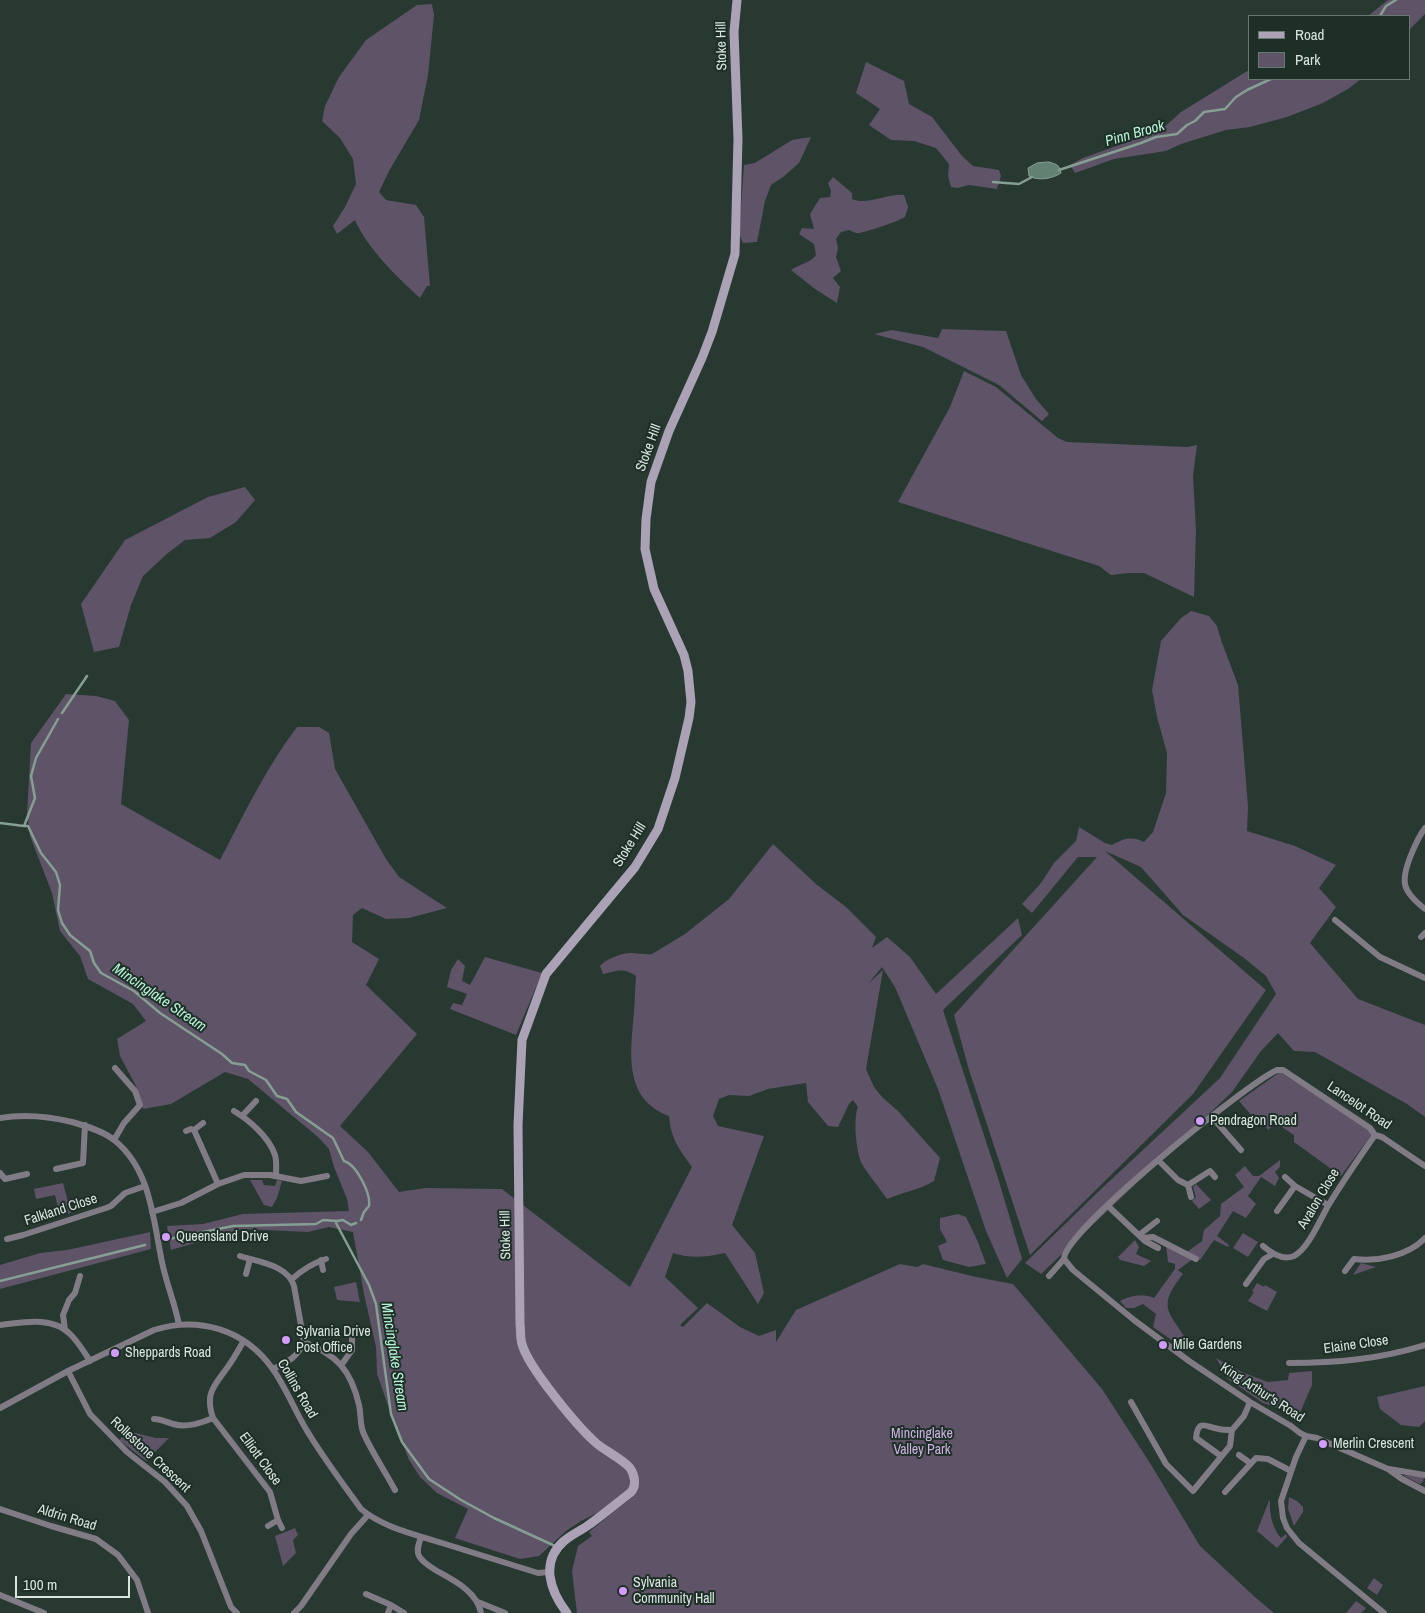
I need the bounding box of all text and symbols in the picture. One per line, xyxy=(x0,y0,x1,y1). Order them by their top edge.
legend xyxy=(1248,15,1410,80)
street label: Stoke Hill xyxy=(713,21,731,71)
text: Road xyxy=(1295,24,1324,45)
text: Park xyxy=(1295,49,1320,70)
water label: Pinn Brook xyxy=(1103,117,1167,151)
street label: Stoke Hill xyxy=(633,422,665,474)
street label: Stoke Hill xyxy=(610,820,650,870)
water label: Mincinglake Stream xyxy=(109,960,209,1036)
street label: Lancelot Road xyxy=(1324,1078,1394,1134)
place label: Pendragon Road xyxy=(1210,1113,1297,1129)
marker: Pendragon Road xyxy=(1194,1115,1206,1127)
street label: Avalon Close xyxy=(1294,1166,1344,1232)
street label: Falkland Close xyxy=(23,1190,99,1230)
street label: Stoke Hill xyxy=(497,1210,515,1260)
place label: Queensland Drive xyxy=(176,1229,269,1245)
marker: Queensland Drive xyxy=(160,1231,172,1243)
water label: Mincinglake Stream xyxy=(377,1302,411,1412)
place label: Sylvania Drive Post Office xyxy=(296,1324,371,1356)
street label: Elaine Close xyxy=(1323,1332,1389,1358)
marker: Sylvania Drive Post Office xyxy=(280,1334,292,1346)
place label: Mile Gardens xyxy=(1173,1337,1242,1353)
marker: Mile Gardens xyxy=(1157,1339,1169,1351)
place label: Sheppards Road xyxy=(125,1345,211,1361)
marker: Sheppards Road xyxy=(109,1347,121,1359)
street label: Collins Road xyxy=(273,1356,321,1422)
street label: King Arthur's Road xyxy=(1217,1360,1307,1426)
street label: Rollestone Crescent xyxy=(106,1414,194,1496)
park label: Mincinglake Valley Park xyxy=(891,1426,953,1458)
street label: Elliott Close xyxy=(235,1429,285,1489)
place label: Merlin Crescent xyxy=(1333,1436,1414,1452)
marker: Merlin Crescent xyxy=(1317,1438,1329,1450)
street label: Aldrin Road xyxy=(36,1501,98,1535)
scale bar xyxy=(18,1566,132,1598)
text: 100 m xyxy=(23,1574,57,1595)
place label: Sylvania Community Hall xyxy=(633,1575,715,1608)
marker: Sylvania Community Hall xyxy=(617,1585,629,1597)

